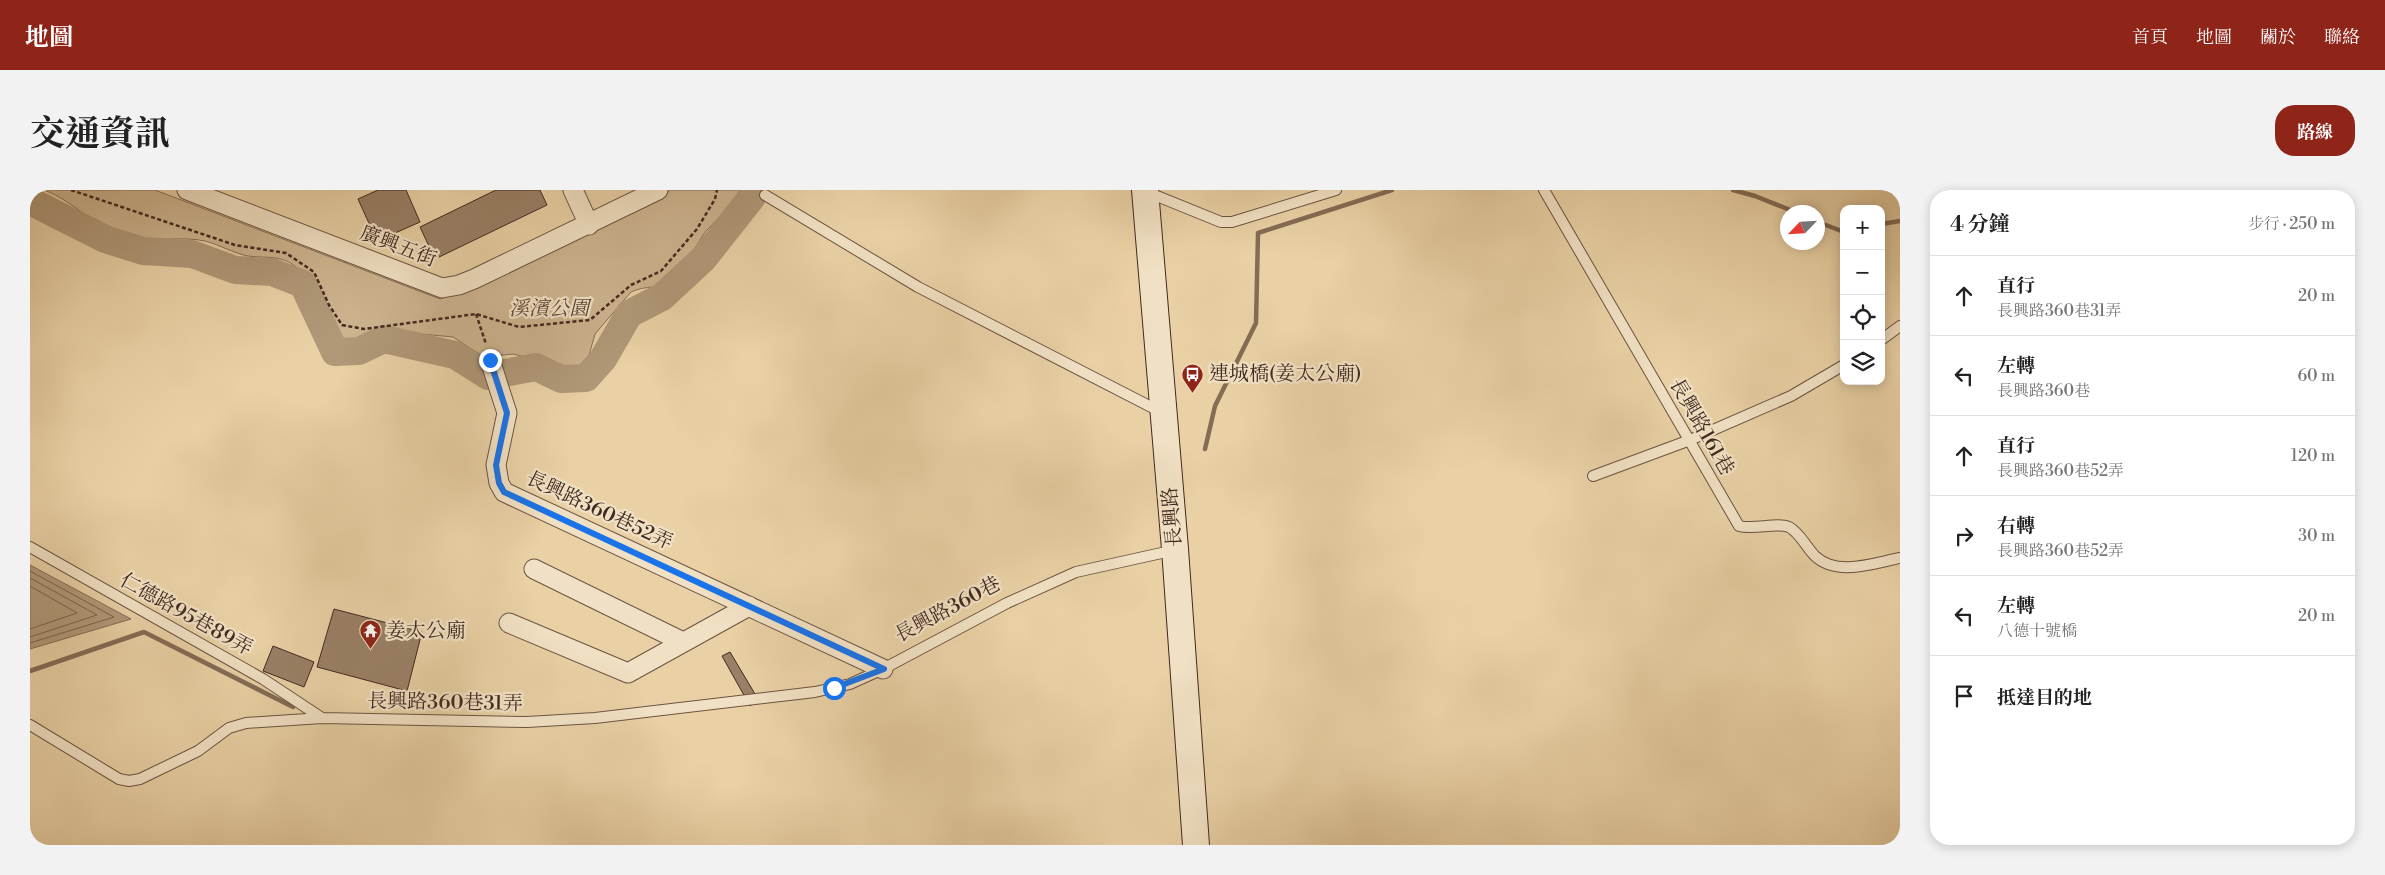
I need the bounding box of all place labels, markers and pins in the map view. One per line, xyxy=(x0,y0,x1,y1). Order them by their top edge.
bus stop icon: 連城橋(姜太公廟) xyxy=(1181,362,1205,393)
place label: 連城橋(姜太公廟) xyxy=(1209,362,1361,387)
temple icon: 姜太公廟 xyxy=(358,619,382,650)
place label: 姜太公廟 xyxy=(386,619,466,644)

